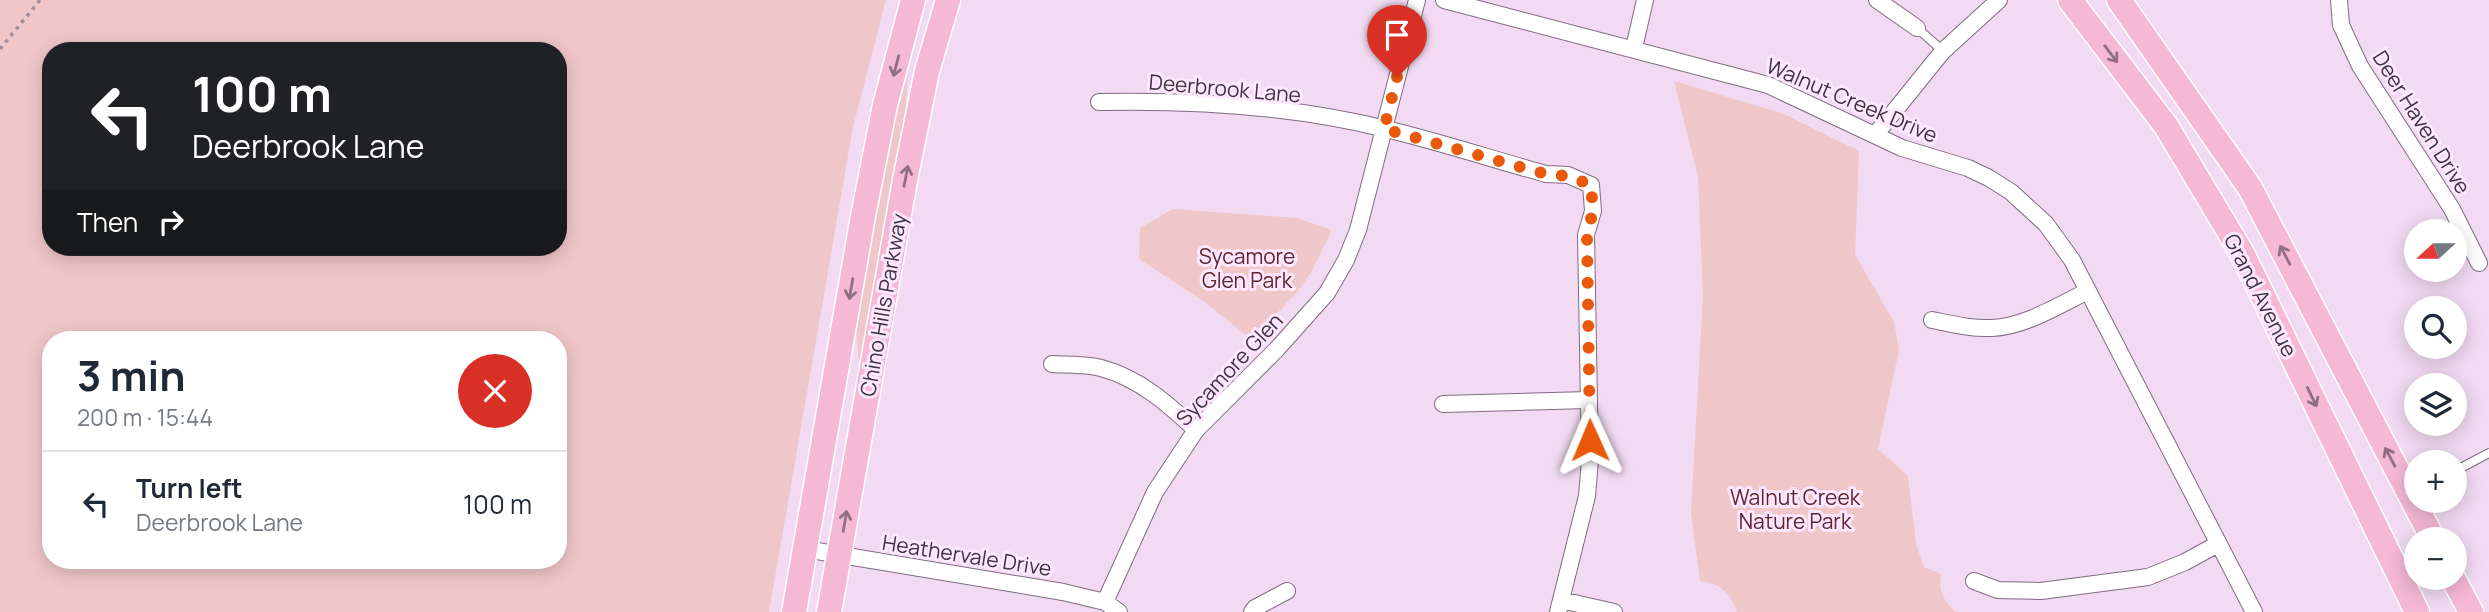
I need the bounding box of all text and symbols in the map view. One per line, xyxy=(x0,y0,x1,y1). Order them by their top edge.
pin xyxy=(1367,5,1427,77)
icon: arrive xyxy=(1378,16,1416,54)
one-way arrow xyxy=(2104,44,2119,63)
street label: Deer Haven Drive xyxy=(2367,45,2477,199)
street label: Walnut Creek Drive xyxy=(1762,51,1942,149)
one-way arrow xyxy=(888,55,901,77)
text: 100 m xyxy=(192,60,332,127)
street label: Deerbrook Lane xyxy=(1148,67,1302,109)
icon: left xyxy=(77,70,168,161)
text: Deerbrook Lane xyxy=(192,124,424,168)
one-way arrow xyxy=(899,165,913,188)
icon: right xyxy=(152,203,190,241)
text: Then xyxy=(77,204,138,240)
street label: Chino Hills Parkway xyxy=(853,211,913,399)
north arrow xyxy=(2404,219,2468,282)
map controls xyxy=(2404,219,2467,590)
street label: Grand Avenue xyxy=(2218,229,2304,361)
park label: Sycamore Glen Park xyxy=(1199,242,1295,294)
one-way arrow xyxy=(2277,245,2291,266)
one-way arrow xyxy=(844,277,857,300)
button: search xyxy=(2404,296,2467,359)
street label: Sycamore Glen xyxy=(1169,307,1289,431)
text: 3 min xyxy=(77,346,186,404)
button: close xyxy=(458,354,532,428)
button: layers xyxy=(2404,373,2467,436)
one-way arrow xyxy=(2306,386,2320,407)
text: 200 m · 15:44 xyxy=(77,401,213,433)
position arrow xyxy=(1553,403,1627,477)
one-way arrow xyxy=(2383,447,2396,468)
button: + xyxy=(2404,450,2467,513)
text: Turn left xyxy=(136,470,243,506)
park label: Walnut Creek Nature Park xyxy=(1730,483,1861,535)
icon: left xyxy=(77,485,115,523)
text: 100 m xyxy=(463,486,532,522)
text: Deerbrook Lane xyxy=(136,506,303,538)
one-way arrow xyxy=(839,510,852,533)
button: − xyxy=(2404,527,2467,590)
street label: Heathervale Drive xyxy=(880,528,1054,582)

